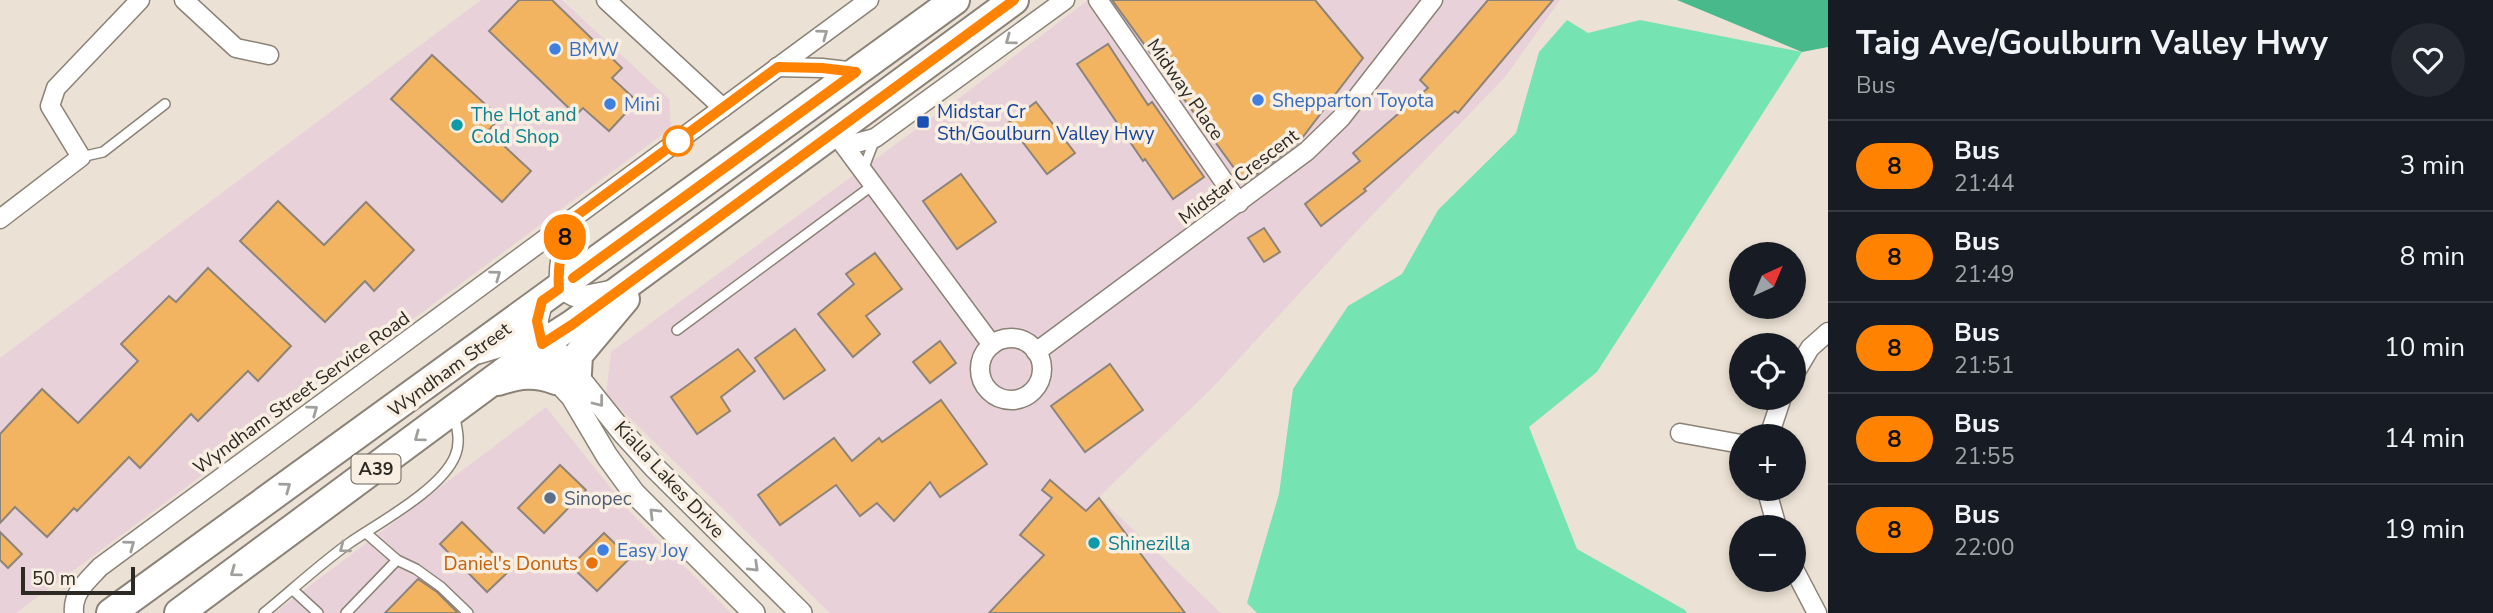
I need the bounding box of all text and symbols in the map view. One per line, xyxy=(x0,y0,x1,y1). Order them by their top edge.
text: Taig Ave/Goulburn Valley Hwy xyxy=(1856,21,2328,66)
button: heart xyxy=(2391,23,2465,97)
one-way arrow xyxy=(815,29,828,42)
one-way arrow xyxy=(1005,32,1018,44)
street label: Midway Place xyxy=(1141,34,1230,146)
place label: BMW xyxy=(569,37,619,63)
marker: BMW xyxy=(547,41,563,57)
text: Bus xyxy=(1856,70,1896,101)
place label: Shepparton Toyota xyxy=(1272,88,1434,114)
place label: Mini xyxy=(624,92,660,118)
marker: Shepparton Toyota xyxy=(1250,92,1266,108)
marker: Mini xyxy=(602,96,618,112)
place label: Midstar Cr Sth/Goulburn Valley Hwy xyxy=(937,99,1155,147)
place label: The Hot and Cold Shop xyxy=(471,102,577,150)
marker: Midstar Cr Sth/Goulburn Valley Hwy xyxy=(915,114,931,130)
marker: The Hot and Cold Shop xyxy=(449,117,465,133)
street label: Midstar Crescent xyxy=(1173,123,1304,231)
unlabelled marker xyxy=(663,126,693,156)
text: Bus xyxy=(1954,133,2000,168)
text: 3 min xyxy=(2400,148,2465,183)
text: 8 xyxy=(1887,150,1902,182)
text: 21:44 xyxy=(1954,168,2014,199)
line badge: 8 xyxy=(542,214,588,260)
text: 8 xyxy=(558,221,572,253)
text: Bus xyxy=(1954,224,2000,259)
text: 8 min xyxy=(2400,239,2465,274)
text: 8 xyxy=(1887,241,1902,273)
north arrow xyxy=(1729,242,1806,318)
map controls xyxy=(1729,242,1806,592)
text: 21:49 xyxy=(1954,259,2014,290)
one-way arrow xyxy=(488,271,501,283)
street label: Wyndham Street Service Road xyxy=(188,305,415,480)
text: Bus xyxy=(1954,315,2000,350)
street label: Wyndham Street xyxy=(383,316,517,423)
text: 10 min xyxy=(2384,330,2465,365)
text: 8 xyxy=(1887,332,1902,364)
button: locate xyxy=(1729,333,1806,410)
text: 21:51 xyxy=(1954,350,2014,381)
one-way arrow xyxy=(591,395,604,407)
one-way arrow xyxy=(305,406,318,418)
text: Bus xyxy=(1954,406,2000,441)
street label: Kialla Lakes Drive xyxy=(608,415,730,544)
text: 14 min xyxy=(2384,421,2465,456)
text: 8 xyxy=(1887,423,1902,455)
button: + xyxy=(1729,424,1806,501)
one-way arrow xyxy=(414,429,427,441)
text: 21:55 xyxy=(1954,441,2014,472)
road number: A39 xyxy=(352,454,400,484)
one-way arrow xyxy=(278,483,291,495)
place label: Sinopec xyxy=(564,486,632,512)
marker: Sinopec xyxy=(542,490,558,506)
text: Bus xyxy=(1954,497,2000,532)
one-way arrow xyxy=(649,508,662,521)
text: 19 min xyxy=(2384,512,2465,547)
text: 8 xyxy=(1887,514,1902,546)
button: − xyxy=(1729,515,1806,592)
place label: Shinezilla xyxy=(1108,531,1190,557)
text: 22:00 xyxy=(1954,532,2014,563)
marker: Shinezilla xyxy=(1086,535,1102,551)
place label: Easy Joy xyxy=(617,538,688,564)
one-way arrow xyxy=(339,540,352,552)
one-way arrow xyxy=(122,541,135,553)
marker: Easy Joy xyxy=(595,542,611,558)
place label: Daniel's Donuts xyxy=(443,551,578,577)
marker: Daniel's Donuts xyxy=(584,555,600,571)
one-way arrow xyxy=(746,559,759,572)
scale bar xyxy=(21,564,135,596)
one-way arrow xyxy=(231,564,243,576)
text: 50 m xyxy=(32,566,76,592)

